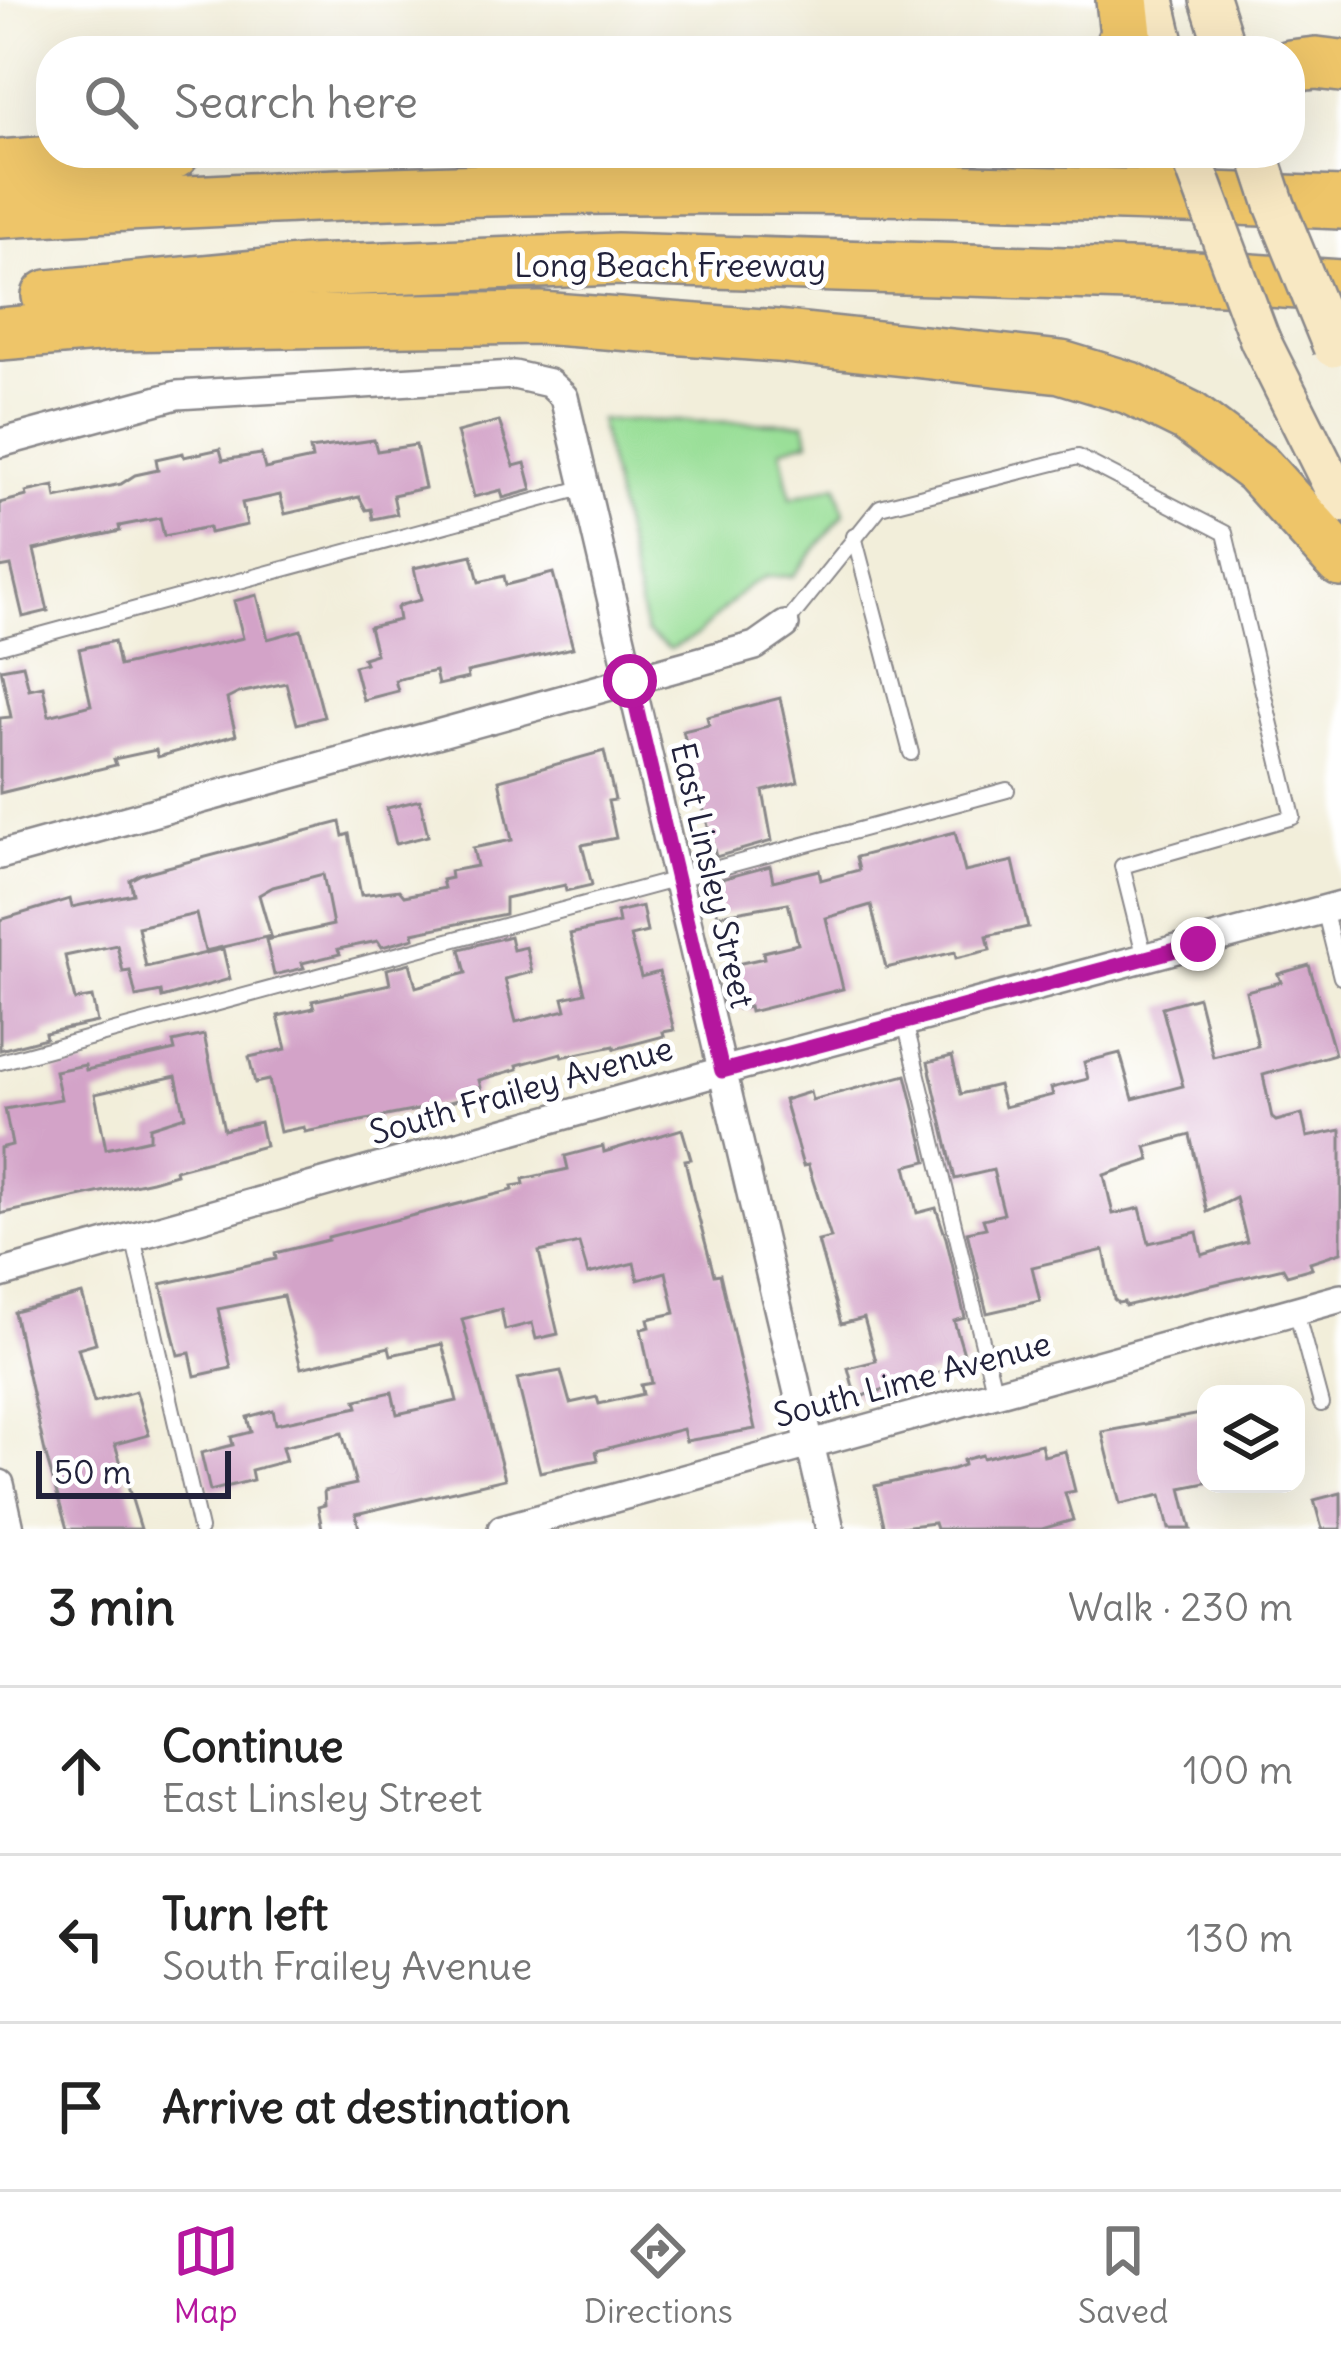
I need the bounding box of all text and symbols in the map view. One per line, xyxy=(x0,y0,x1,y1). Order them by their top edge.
search box xyxy=(36,36,1305,168)
icon: search xyxy=(78,69,144,135)
text: Search here xyxy=(174,74,418,130)
street label: Long Beach Freeway xyxy=(514,244,826,286)
route start xyxy=(603,654,657,708)
street label: East Linsley Street xyxy=(662,738,764,1012)
route end xyxy=(1171,917,1225,971)
street label: South Frailey Avenue xyxy=(365,1027,677,1153)
street label: South Lime Avenue xyxy=(769,1322,1055,1436)
map controls xyxy=(1197,1385,1305,1493)
button: layers xyxy=(1197,1385,1305,1493)
scale bar xyxy=(36,1445,231,1498)
text: 50 m xyxy=(54,1451,131,1493)
text: 3 min xyxy=(48,1575,175,1639)
text: Walk · 230 m xyxy=(1068,1583,1293,1632)
text: Continue xyxy=(162,1718,344,1774)
icon: ahead xyxy=(48,1738,114,1804)
text: 100 m xyxy=(1183,1746,1293,1795)
text: East Linsley Street xyxy=(162,1774,482,1823)
text: Turn left xyxy=(162,1886,328,1942)
icon: left xyxy=(48,1906,114,1972)
text: 130 m xyxy=(1186,1914,1293,1963)
text: South Frailey Avenue xyxy=(162,1942,532,1991)
icon: arrive xyxy=(48,2074,114,2140)
text: Arrive at destination xyxy=(162,2079,571,2135)
tab: Map xyxy=(173,2218,239,2332)
tab: Directions xyxy=(584,2218,733,2332)
tab: Saved xyxy=(1078,2218,1168,2332)

